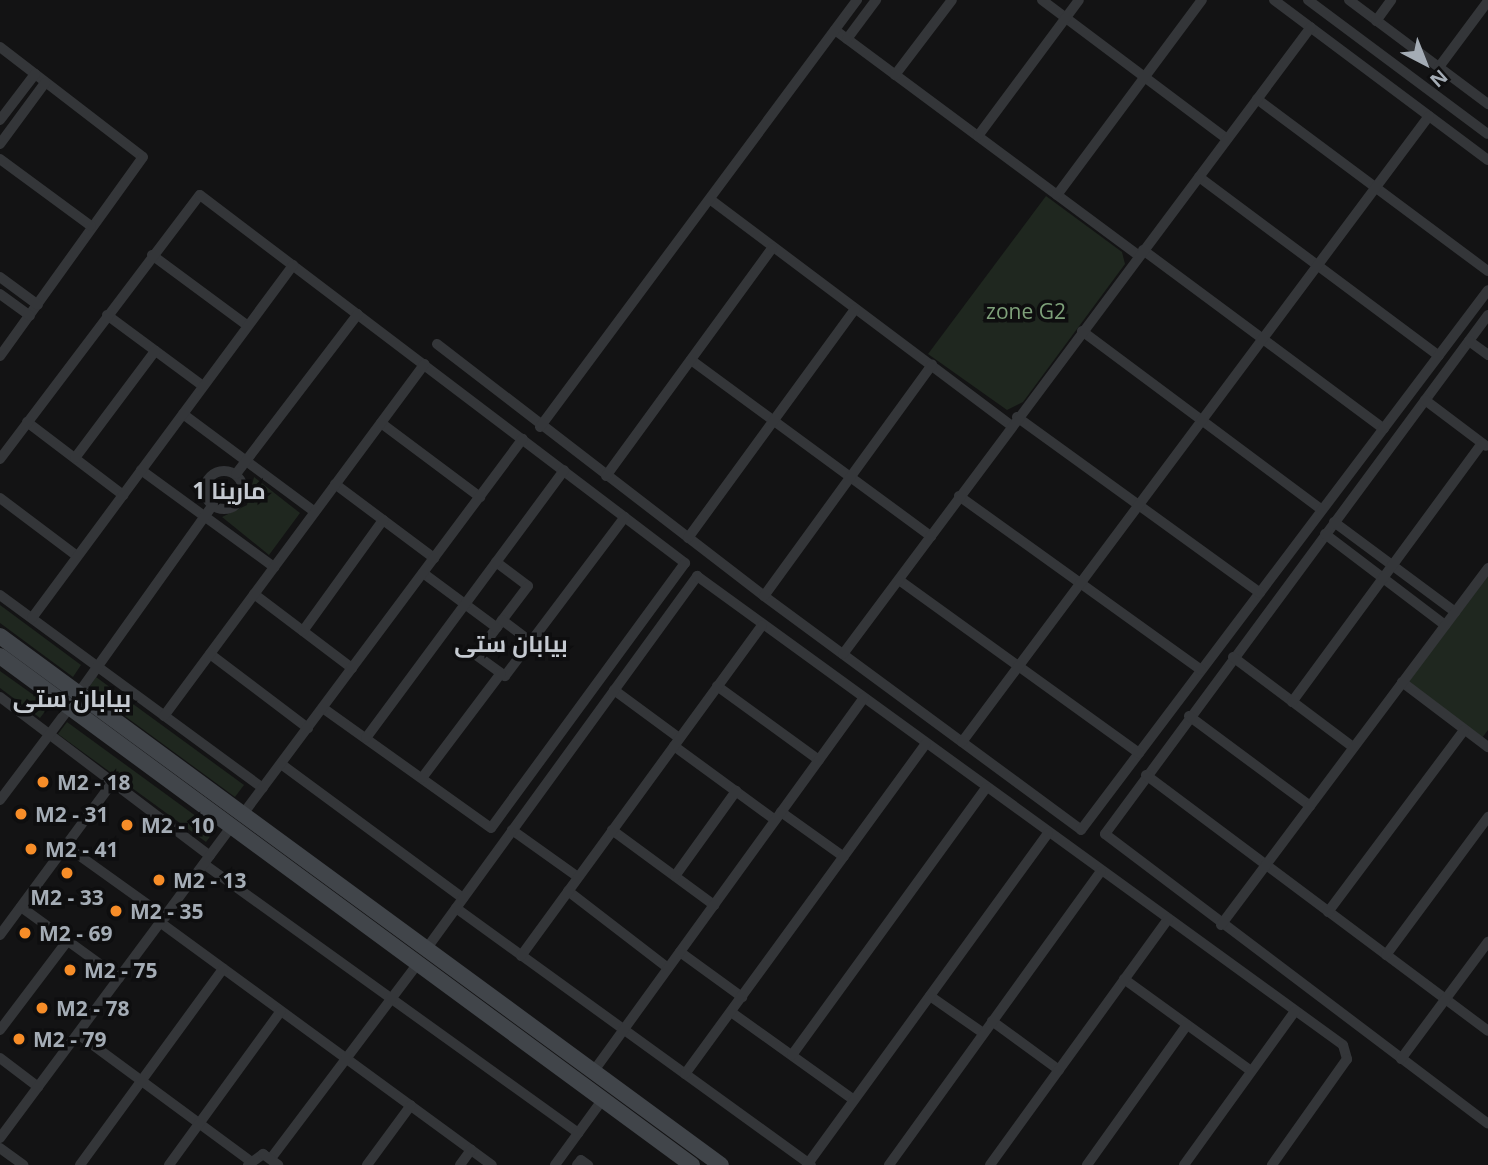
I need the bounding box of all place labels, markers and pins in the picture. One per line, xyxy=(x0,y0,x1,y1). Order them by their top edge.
place label: M2 - 18 xyxy=(57,769,130,795)
marker: M2 - 18 xyxy=(35,774,51,790)
place label: M2 - 31 xyxy=(35,801,108,827)
marker: M2 - 31 xyxy=(13,806,29,822)
place label: M2 - 10 xyxy=(141,812,214,838)
marker: M2 - 10 xyxy=(119,817,135,833)
place label: M2 - 41 xyxy=(45,836,118,862)
marker: M2 - 41 xyxy=(23,841,39,857)
marker: M2 - 33 xyxy=(59,865,75,881)
place label: M2 - 13 xyxy=(173,867,246,893)
marker: M2 - 13 xyxy=(151,872,167,888)
place label: M2 - 33 xyxy=(30,884,104,910)
place label: M2 - 35 xyxy=(130,898,203,924)
marker: M2 - 35 xyxy=(108,903,124,919)
place label: M2 - 69 xyxy=(39,920,112,946)
marker: M2 - 69 xyxy=(17,925,33,941)
place label: M2 - 75 xyxy=(84,957,157,983)
marker: M2 - 75 xyxy=(62,962,78,978)
place label: M2 - 78 xyxy=(56,995,129,1021)
marker: M2 - 78 xyxy=(34,1000,50,1016)
place label: M2 - 79 xyxy=(33,1026,106,1052)
marker: M2 - 79 xyxy=(11,1031,27,1047)

